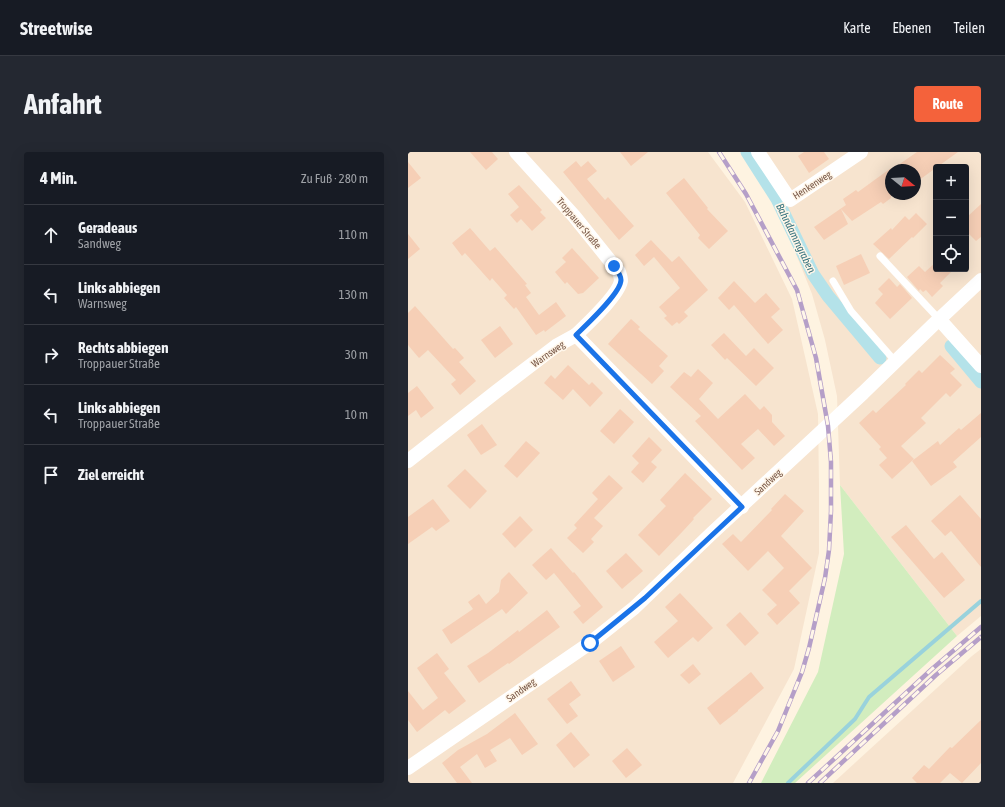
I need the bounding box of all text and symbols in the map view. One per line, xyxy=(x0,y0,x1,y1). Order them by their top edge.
text: Streetwise xyxy=(20,17,93,39)
text: Karte xyxy=(843,20,870,36)
text: Ebenen xyxy=(892,20,931,36)
text: Teilen xyxy=(953,20,985,36)
button: Route xyxy=(914,86,981,122)
text: Anfahrt xyxy=(24,88,102,120)
north arrow xyxy=(885,164,921,200)
map controls xyxy=(933,164,969,272)
button: + xyxy=(933,164,969,200)
text: 4 Min. xyxy=(40,168,77,188)
street label: Henkenweg xyxy=(791,168,834,201)
text: Zu Fuß · 280 m xyxy=(301,171,368,186)
street label: Troppauer Straße xyxy=(555,195,604,251)
button: − xyxy=(933,200,969,236)
water label: Bahndammgraben xyxy=(774,201,818,275)
text: Geradeaus xyxy=(78,219,137,236)
icon: ahead xyxy=(40,224,62,246)
text: 110 m xyxy=(339,227,368,242)
text: Sandweg xyxy=(78,236,121,251)
button: locate xyxy=(933,236,969,272)
route end xyxy=(605,257,623,275)
text: Links abbiegen xyxy=(78,279,160,296)
icon: left xyxy=(40,284,62,306)
text: 130 m xyxy=(339,287,368,302)
text: Warnsweg xyxy=(78,296,127,311)
street label: Warnsweg xyxy=(529,338,567,369)
text: Rechts abbiegen xyxy=(78,339,168,356)
icon: right xyxy=(40,344,62,366)
text: 30 m xyxy=(345,347,368,362)
text: Troppauer Straße xyxy=(78,356,160,371)
text: Links abbiegen xyxy=(78,399,160,416)
icon: left xyxy=(40,404,62,426)
text: 10 m xyxy=(345,407,368,422)
text: Troppauer Straße xyxy=(78,416,160,431)
icon: arrive xyxy=(40,464,62,486)
text: Ziel erreicht xyxy=(78,466,144,483)
street label: Sandweg xyxy=(752,466,784,497)
route start xyxy=(581,634,599,652)
street label: Sandweg xyxy=(504,676,538,704)

